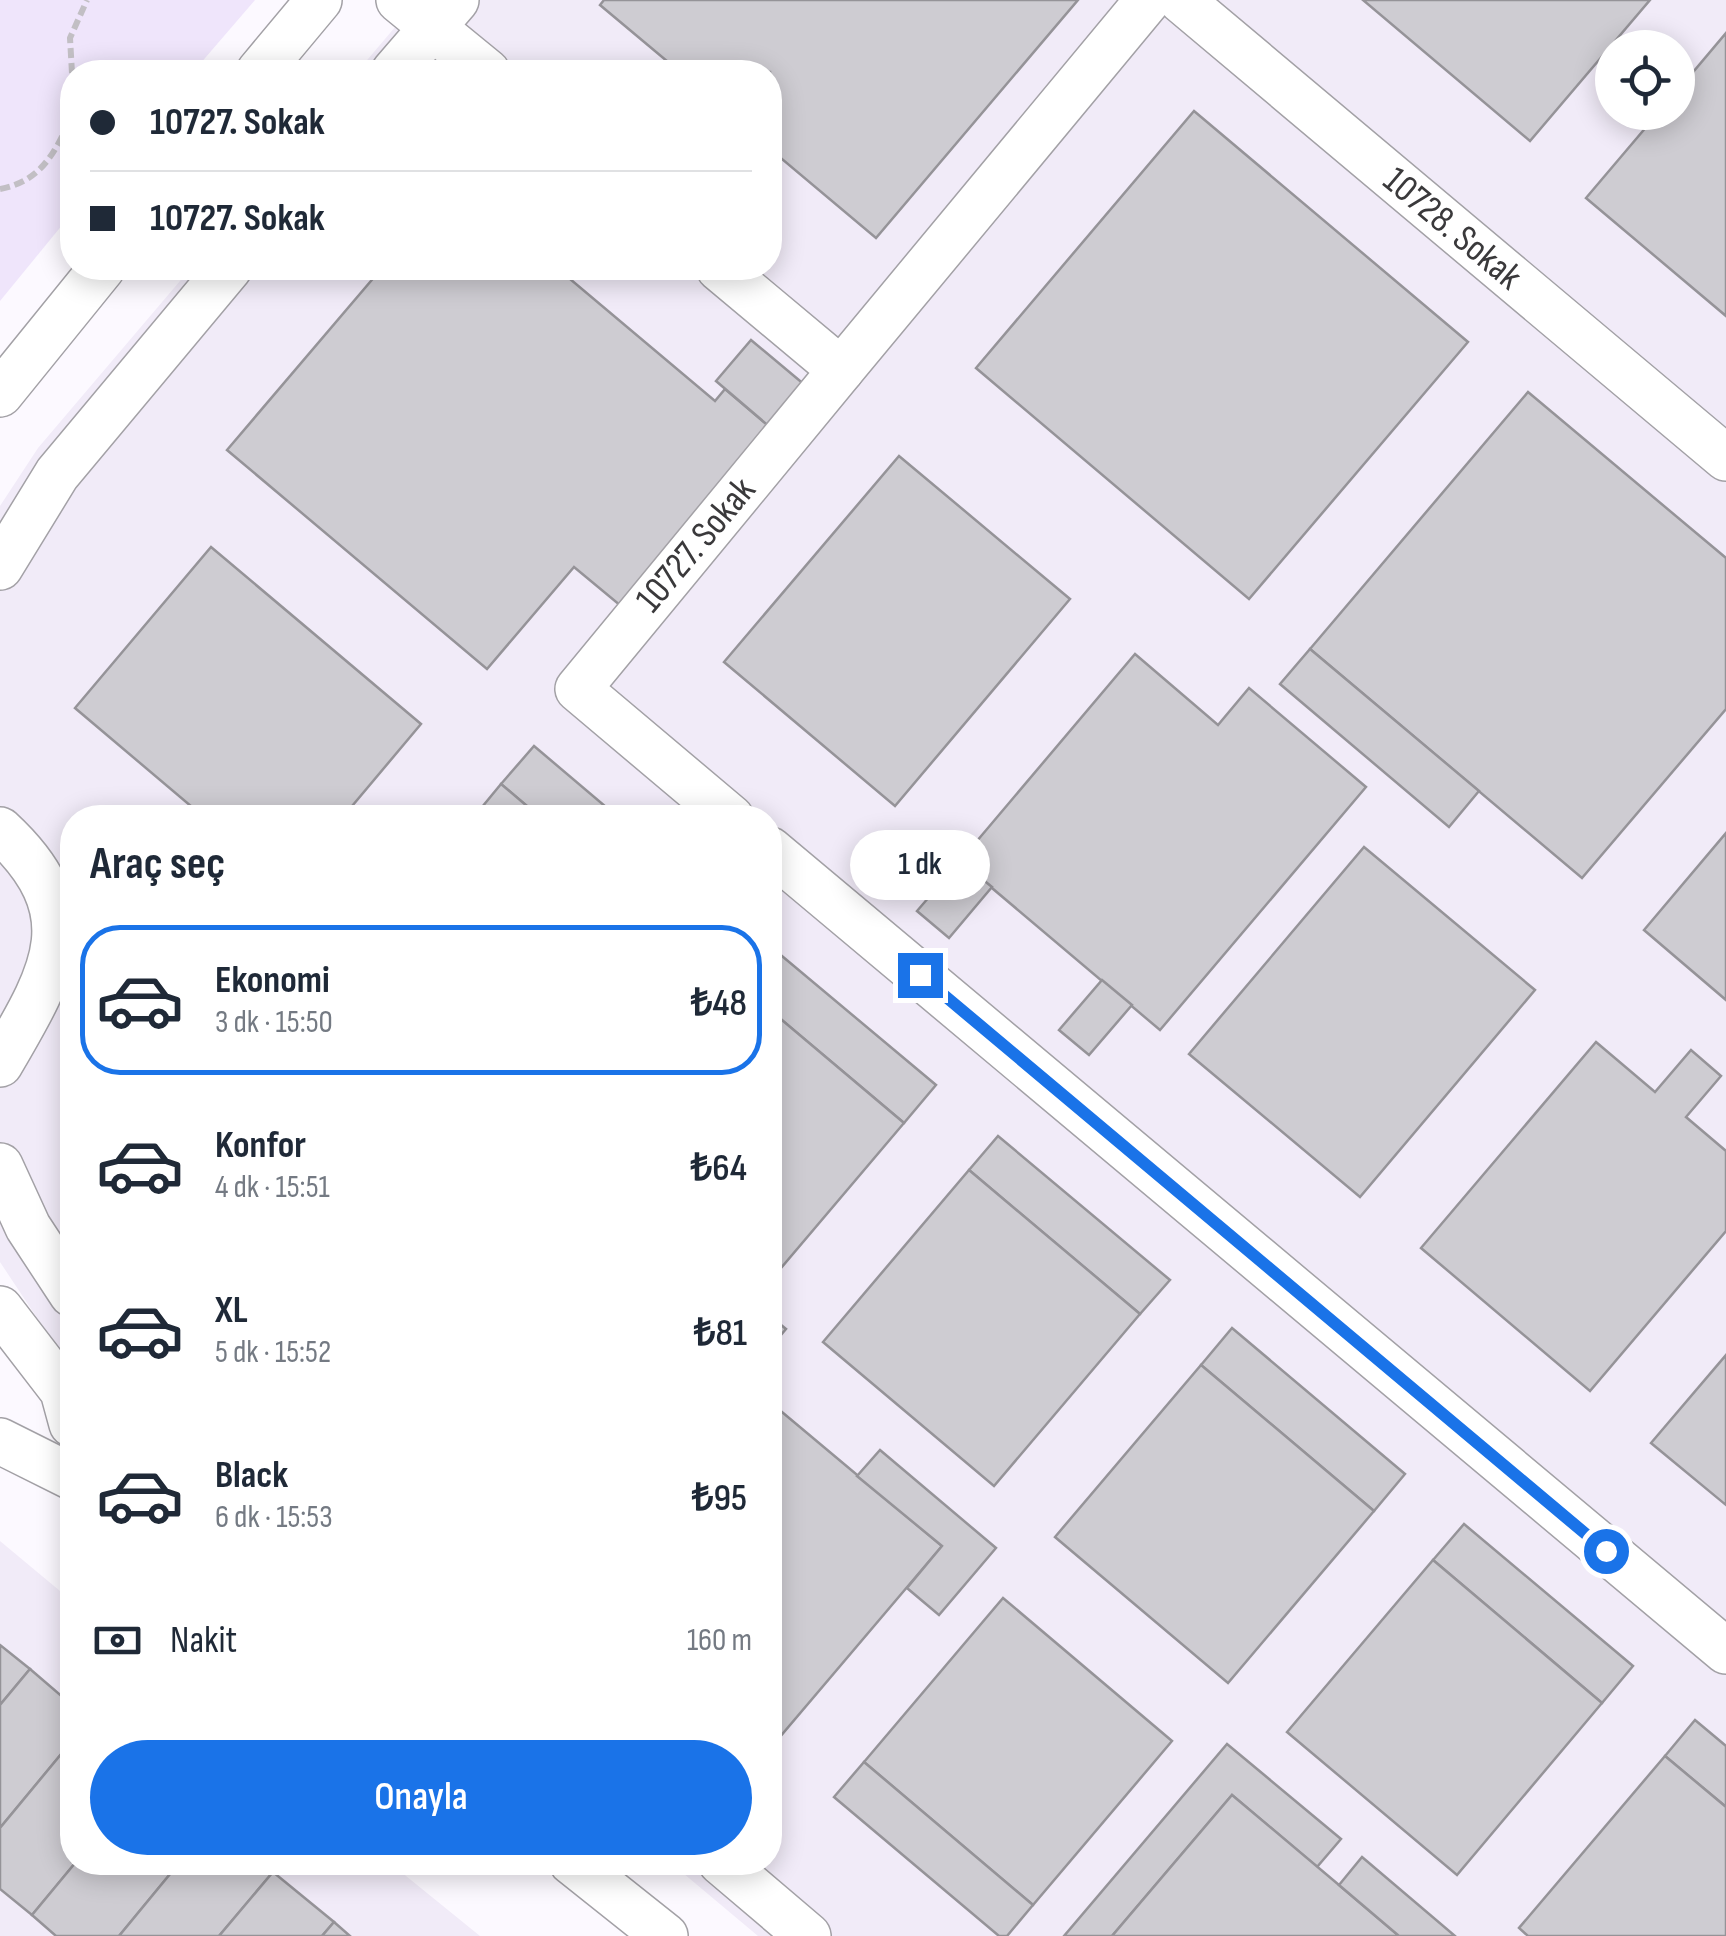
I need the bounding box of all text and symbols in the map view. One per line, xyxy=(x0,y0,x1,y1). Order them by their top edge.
map controls xyxy=(1595,30,1695,130)
button: locate xyxy=(1595,30,1695,130)
text: 10727. Sokak xyxy=(150,100,325,145)
street label: 10728. Sokak xyxy=(1375,158,1531,299)
text: 10727. Sokak xyxy=(150,196,325,241)
street label: 10727. Sokak xyxy=(627,468,766,621)
callout: 1 dk xyxy=(850,830,990,900)
text: Araç seç xyxy=(90,837,225,892)
text: 1 dk xyxy=(898,845,942,884)
route end xyxy=(898,953,943,998)
icon: car xyxy=(95,955,185,1045)
text: Ekonomi xyxy=(215,958,330,1003)
text: ₺48 xyxy=(691,981,747,1026)
text: 3 dk · 15:50 xyxy=(215,1003,333,1042)
icon: car xyxy=(95,1120,185,1210)
text: Konfor xyxy=(215,1123,306,1168)
text: ₺64 xyxy=(690,1146,747,1191)
text: 4 dk · 15:51 xyxy=(215,1168,330,1207)
icon: car xyxy=(95,1285,185,1375)
text: XL xyxy=(215,1288,248,1333)
text: ₺81 xyxy=(694,1311,747,1356)
text: 5 dk · 15:52 xyxy=(215,1333,331,1372)
icon: car xyxy=(95,1450,185,1540)
text: Black xyxy=(215,1453,288,1498)
text: ₺95 xyxy=(692,1476,747,1521)
text: 6 dk · 15:53 xyxy=(215,1498,333,1537)
route start xyxy=(1584,1529,1629,1574)
icon: cash xyxy=(90,1613,145,1668)
text: Nakit xyxy=(170,1618,237,1663)
text: 160 m xyxy=(687,1621,752,1660)
button: Onayla xyxy=(90,1740,752,1855)

